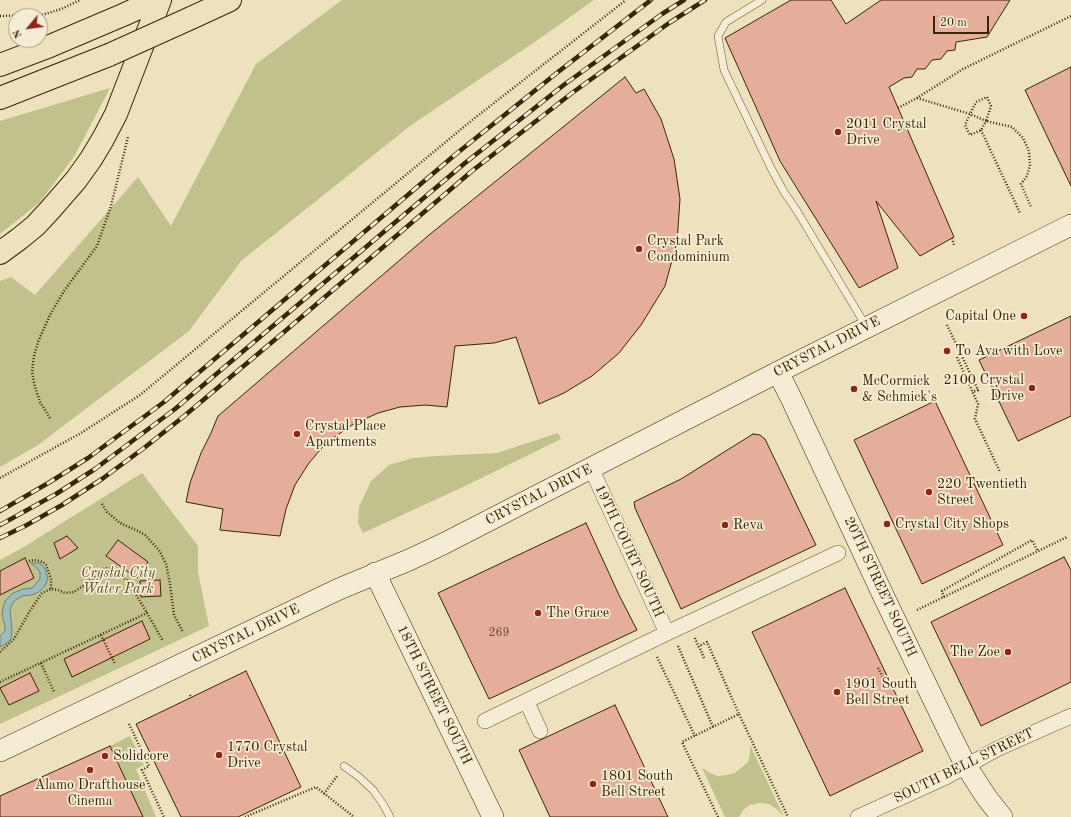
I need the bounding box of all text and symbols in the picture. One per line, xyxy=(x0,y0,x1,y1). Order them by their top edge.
north arrow xyxy=(8,8,48,48)
scale bar xyxy=(935,8,991,34)
text: 20 m xyxy=(940,17,967,29)
text: N xyxy=(11,27,25,40)
place label: 2011 Crystal Drive xyxy=(846,116,927,148)
marker: 2011 Crystal Drive xyxy=(833,127,843,137)
place label: Crystal Park Condominium xyxy=(647,233,730,266)
marker: Crystal Park Condominium xyxy=(634,244,644,254)
place label: Capital One xyxy=(945,308,1016,324)
marker: Capital One xyxy=(1019,311,1029,321)
street label: CRYSTAL DRIVE xyxy=(771,313,883,381)
place label: To Ava with Love xyxy=(955,343,1063,359)
marker: To Ava with Love xyxy=(942,346,952,356)
place label: 2100 Crystal Drive xyxy=(943,372,1024,404)
place label: McCormick & Schmick's xyxy=(862,373,937,406)
marker: 2100 Crystal Drive xyxy=(1027,383,1037,393)
marker: McCormick & Schmick's xyxy=(849,384,859,394)
place label: Crystal Place Apartments xyxy=(305,418,386,450)
marker: Crystal Place Apartments xyxy=(292,429,302,439)
street label: CRYSTAL DRIVE xyxy=(483,461,595,529)
place label: 220 Twentieth Street xyxy=(937,476,1027,508)
street label: 19TH COURT SOUTH xyxy=(591,482,667,620)
marker: 220 Twentieth Street xyxy=(924,487,934,497)
street label: 20TH STREET SOUTH xyxy=(840,514,920,660)
place label: Crystal City Shops xyxy=(895,516,1009,532)
place label: Reva xyxy=(733,517,763,533)
marker: Crystal City Shops xyxy=(882,519,892,529)
marker: Reva xyxy=(720,520,730,530)
park label: Crystal City Water Park xyxy=(81,565,155,598)
street label: CRYSTAL DRIVE xyxy=(190,601,302,667)
place label: The Grace xyxy=(546,605,609,621)
marker: The Grace xyxy=(533,608,543,618)
street label: 18TH STREET SOUTH xyxy=(393,622,475,768)
house number: 269 xyxy=(489,626,509,640)
place label: The Zoe xyxy=(950,644,1000,660)
marker: The Zoe xyxy=(1003,647,1013,657)
place label: 1901 South Bell Street xyxy=(845,676,917,708)
marker: 1901 South Bell Street xyxy=(832,687,842,697)
street label: SOUTH BELL STREET xyxy=(891,725,1037,807)
place label: 1770 Crystal Drive xyxy=(227,739,308,772)
place label: Solidcore xyxy=(113,748,169,764)
marker: 1770 Crystal Drive xyxy=(214,750,224,760)
marker: Solidcore xyxy=(100,751,110,761)
marker: Alamo Drafthouse Cinema xyxy=(85,765,95,775)
place label: 1801 South Bell Street xyxy=(601,768,673,800)
place label: Alamo Drafthouse Cinema xyxy=(34,777,146,810)
marker: 1801 South Bell Street xyxy=(588,779,598,789)

